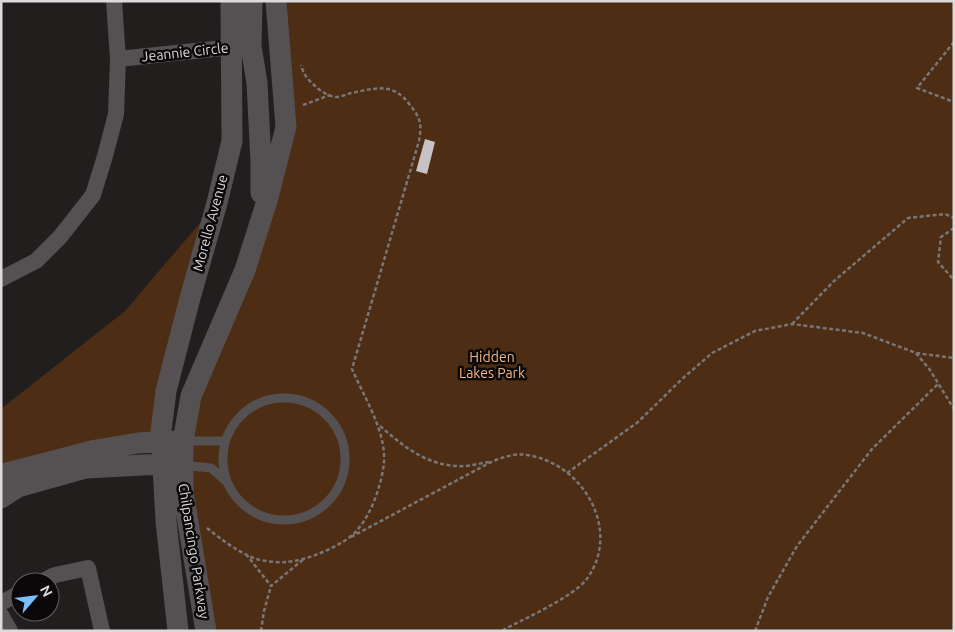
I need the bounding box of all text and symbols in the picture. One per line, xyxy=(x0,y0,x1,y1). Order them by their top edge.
street label: Jeannie Circle xyxy=(141,39,229,65)
street label: Morello Avenue xyxy=(189,173,231,273)
park label: Hidden Lakes Park xyxy=(459,349,525,381)
street label: Chilpancingo Parkway xyxy=(175,482,213,620)
north arrow xyxy=(10,572,60,622)
text: N xyxy=(37,583,56,599)

